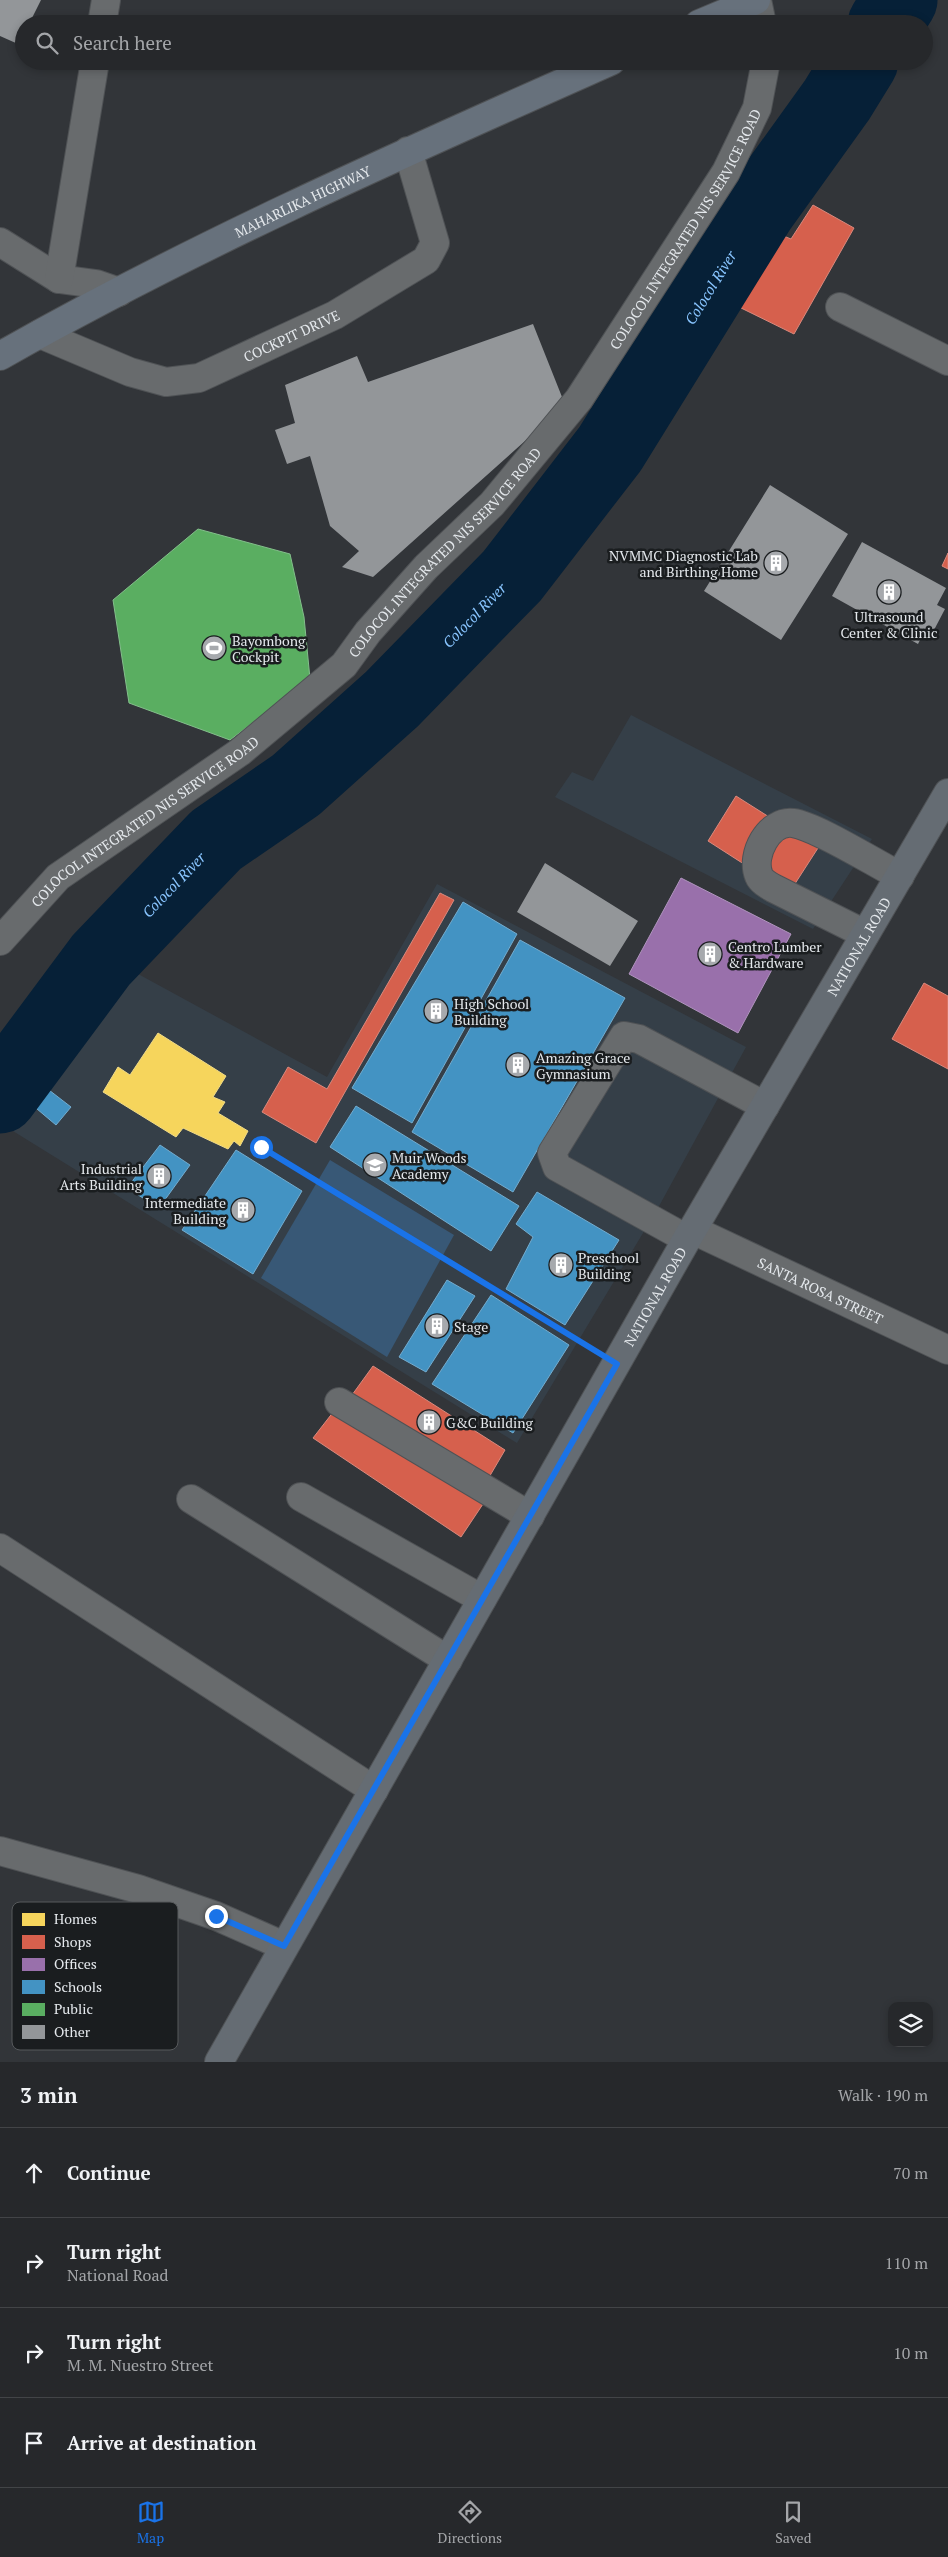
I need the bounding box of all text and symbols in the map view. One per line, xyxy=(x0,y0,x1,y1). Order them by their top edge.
search box xyxy=(15,15,933,70)
icon: search xyxy=(33,29,61,57)
text: Search here xyxy=(73,30,172,55)
street label: COLOCOL INTEGRATED NIS SERVICE ROAD xyxy=(604,105,765,353)
street label: MAHARLIKA HIGHWAY xyxy=(231,160,375,241)
water label: Colocol River xyxy=(680,246,741,328)
street label: COCKPIT DRIVE xyxy=(240,305,342,366)
street label: COLOCOL INTEGRATED NIS SERVICE ROAD xyxy=(343,443,545,661)
place label: NVMMC Diagnostic Lab and Birthing Home xyxy=(609,546,758,581)
building icon: NVMMC Diagnostic Lab and Birthing Home xyxy=(763,550,789,576)
water label: Colocol River xyxy=(438,577,511,652)
building icon: Ultrasound Center & Clinic xyxy=(876,579,902,605)
place label: Ultrasound Center & Clinic xyxy=(840,607,938,642)
place label: Bayombong Cockpit xyxy=(232,631,306,666)
sports icon: Bayombong Cockpit xyxy=(201,635,227,661)
street label: COLOCOL INTEGRATED NIS SERVICE ROAD xyxy=(26,731,262,911)
water label: Colocol River xyxy=(137,847,210,921)
street label: NATIONAL ROAD xyxy=(822,893,895,999)
place label: Centro Lumber & Hardware xyxy=(728,937,822,972)
building icon: Centro Lumber & Hardware xyxy=(697,941,723,967)
place label: High School Building xyxy=(454,994,529,1029)
building icon: High School Building xyxy=(423,998,449,1024)
place label: Amazing Grace Gymnasium xyxy=(536,1048,630,1083)
building icon: Amazing Grace Gymnasium xyxy=(505,1052,531,1078)
route start xyxy=(250,1136,273,1159)
place label: Muir Woods Academy xyxy=(392,1148,467,1183)
school or university icon: Muir Woods Academy xyxy=(362,1152,388,1178)
place label: Industrial Arts Building xyxy=(60,1159,143,1194)
building icon: Industrial Arts Building xyxy=(146,1163,172,1189)
place label: Intermediate Building xyxy=(145,1193,227,1228)
building icon: Intermediate Building xyxy=(230,1197,256,1223)
street label: NATIONAL ROAD xyxy=(619,1243,690,1349)
place label: Preschool Building xyxy=(578,1248,639,1283)
building icon: Preschool Building xyxy=(548,1252,574,1278)
street label: SANTA ROSA STREET xyxy=(755,1252,887,1328)
building icon: Stage xyxy=(424,1313,450,1339)
place label: Stage xyxy=(454,1317,488,1336)
building icon: G&C Building xyxy=(416,1409,442,1435)
place label: G&C Building xyxy=(446,1413,534,1432)
legend xyxy=(12,1902,178,2050)
route end xyxy=(205,1905,228,1928)
text: Homes xyxy=(54,1909,97,1928)
text: Shops xyxy=(54,1932,91,1951)
text: Offices xyxy=(54,1954,97,1973)
text: Schools xyxy=(54,1977,102,1996)
text: Public xyxy=(54,1999,93,2018)
map controls xyxy=(888,2002,933,2047)
button: layers xyxy=(888,2002,933,2047)
text: Other xyxy=(54,2022,91,2041)
text: 3 min xyxy=(20,2081,77,2109)
text: Walk · 190 m xyxy=(838,2084,928,2106)
icon: ahead xyxy=(20,2159,48,2187)
text: Continue xyxy=(67,2160,151,2185)
text: 70 m xyxy=(893,2162,928,2184)
text: Turn right xyxy=(67,2239,161,2264)
icon: right xyxy=(20,2249,48,2277)
text: 110 m xyxy=(885,2252,928,2274)
text: National Road xyxy=(67,2264,168,2286)
text: Turn right xyxy=(67,2329,161,2354)
icon: right xyxy=(20,2339,48,2367)
text: 10 m xyxy=(893,2342,928,2364)
text: M. M. Nuestro Street xyxy=(67,2354,214,2376)
icon: arrive xyxy=(20,2429,48,2457)
text: Arrive at destination xyxy=(67,2430,256,2455)
tab: Map xyxy=(137,2498,165,2547)
tab: Directions xyxy=(438,2498,502,2547)
tab: Saved xyxy=(775,2498,811,2547)

